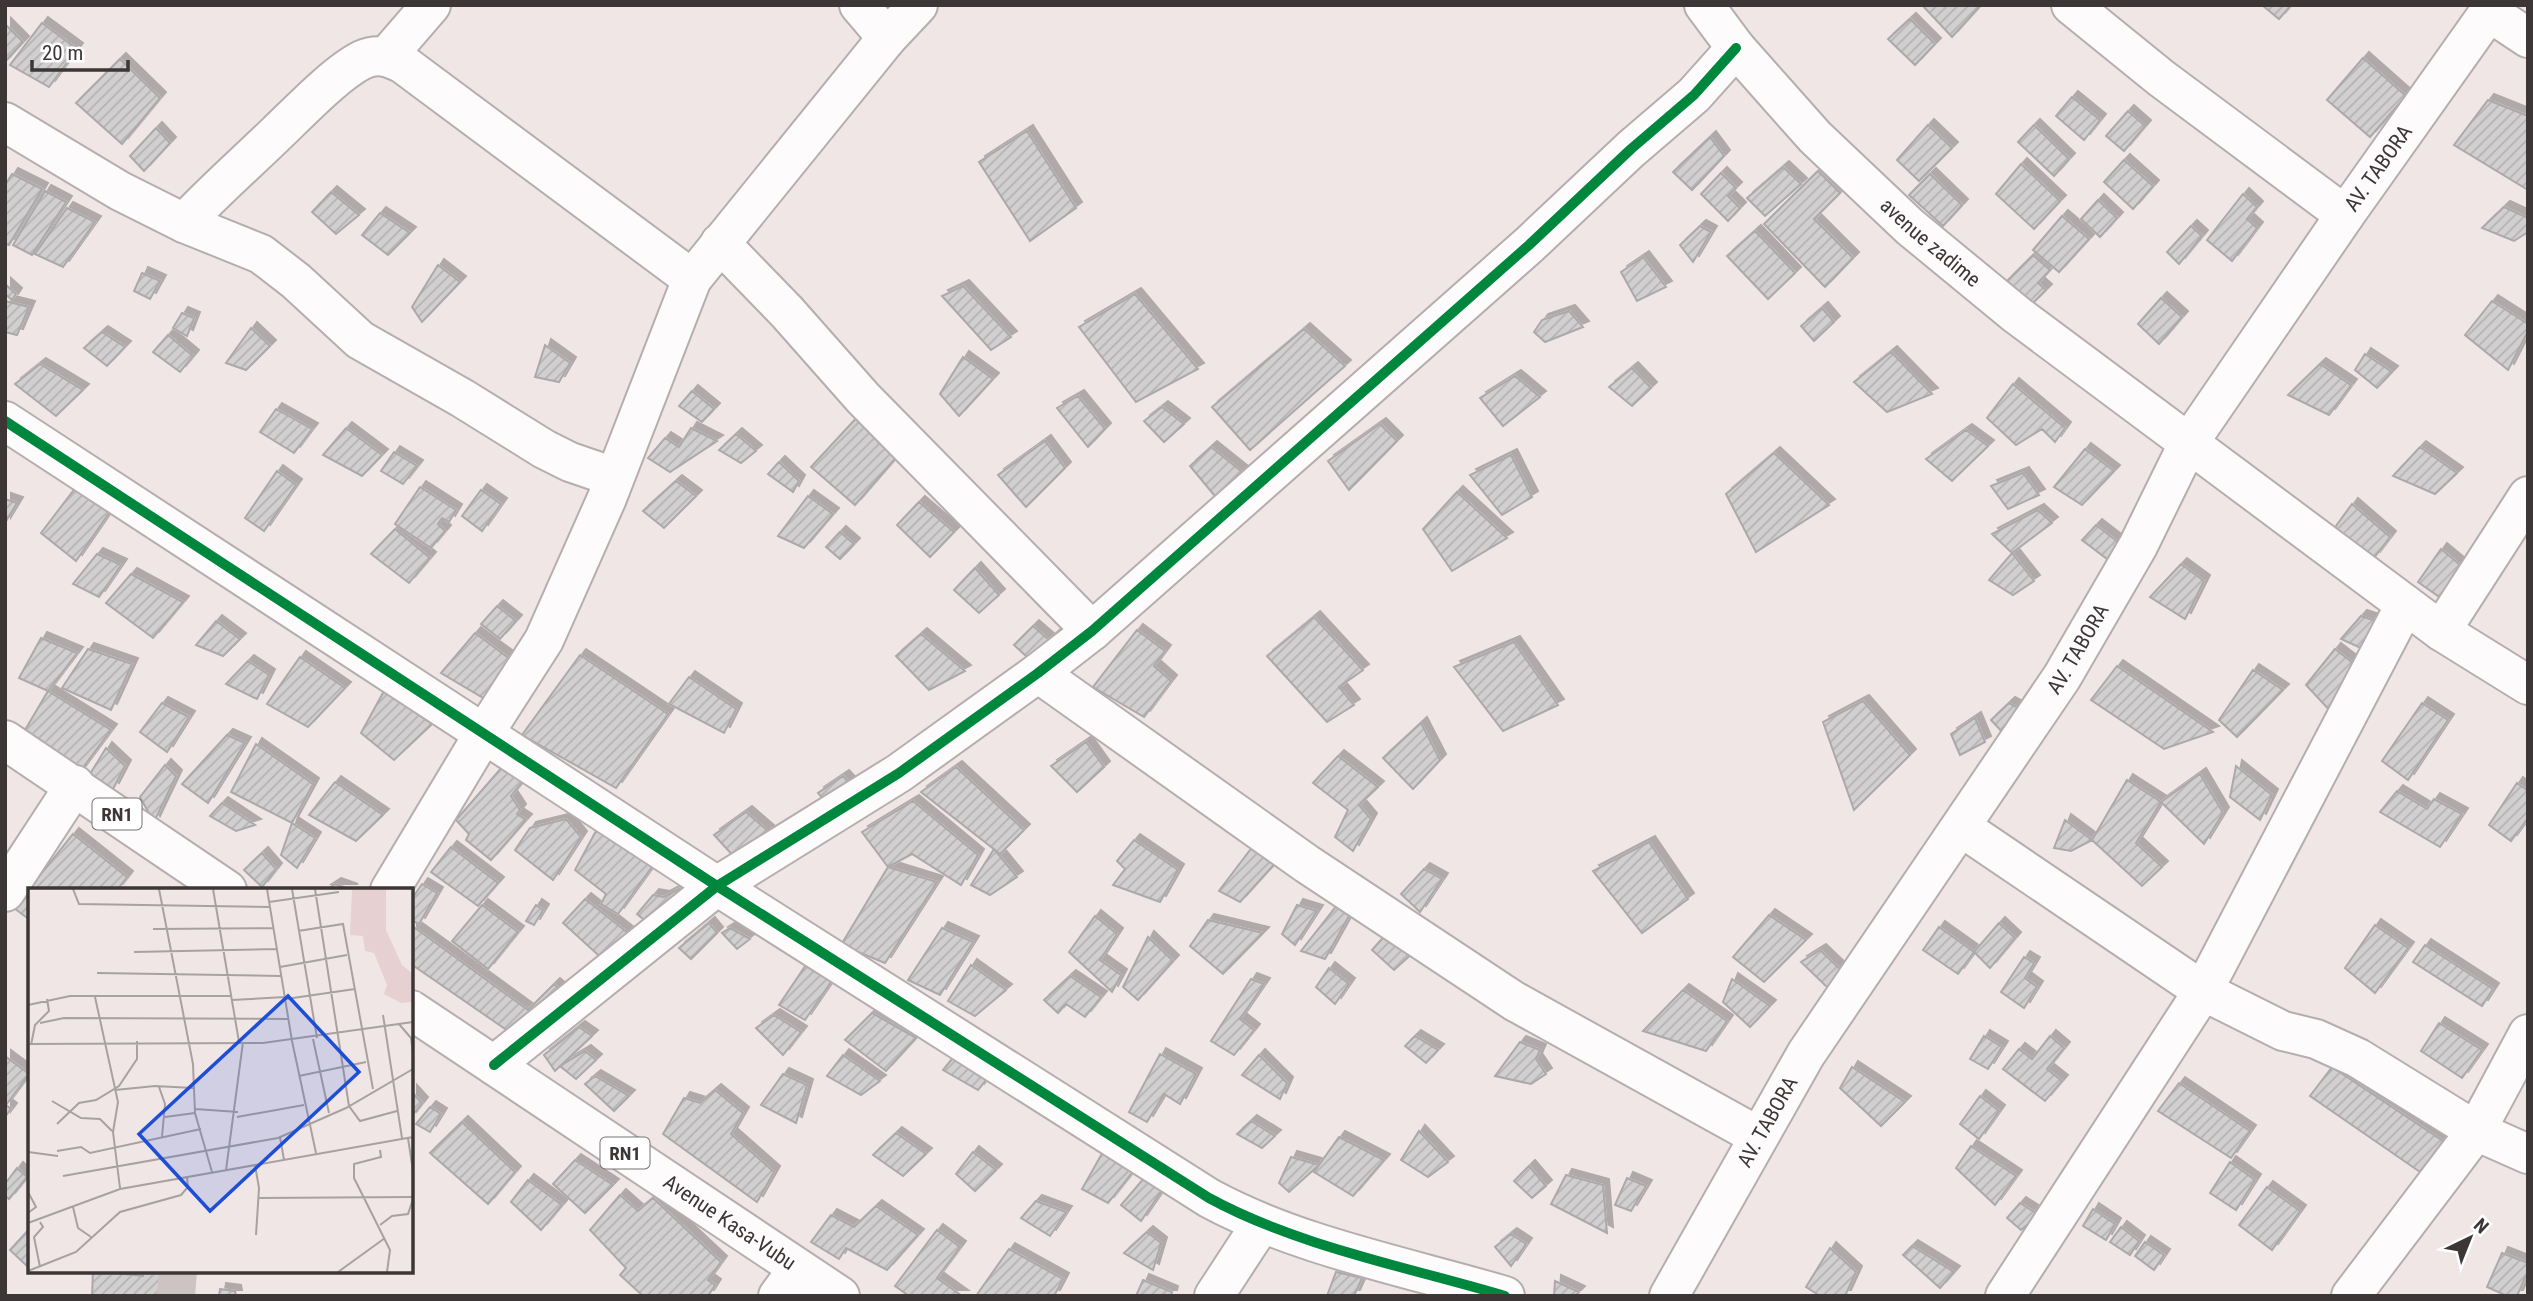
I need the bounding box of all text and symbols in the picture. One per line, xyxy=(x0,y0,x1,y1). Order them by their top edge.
scale bar xyxy=(32,28,128,72)
text: 20 m xyxy=(42,41,83,65)
street label: AV. TABORA xyxy=(2339,120,2417,216)
street label: avenue zadime xyxy=(1875,193,1985,292)
street label: AV. TABORA xyxy=(2042,600,2114,699)
road number: RN1 xyxy=(92,799,142,830)
inset map xyxy=(28,888,413,1273)
street label: AV. TABORA xyxy=(1732,1072,1803,1172)
road number: RN1 xyxy=(600,1138,650,1168)
street label: Avenue Kasa-Vubu xyxy=(659,1170,800,1275)
north arrow xyxy=(2435,1203,2505,1273)
text: N xyxy=(2469,1214,2493,1238)

